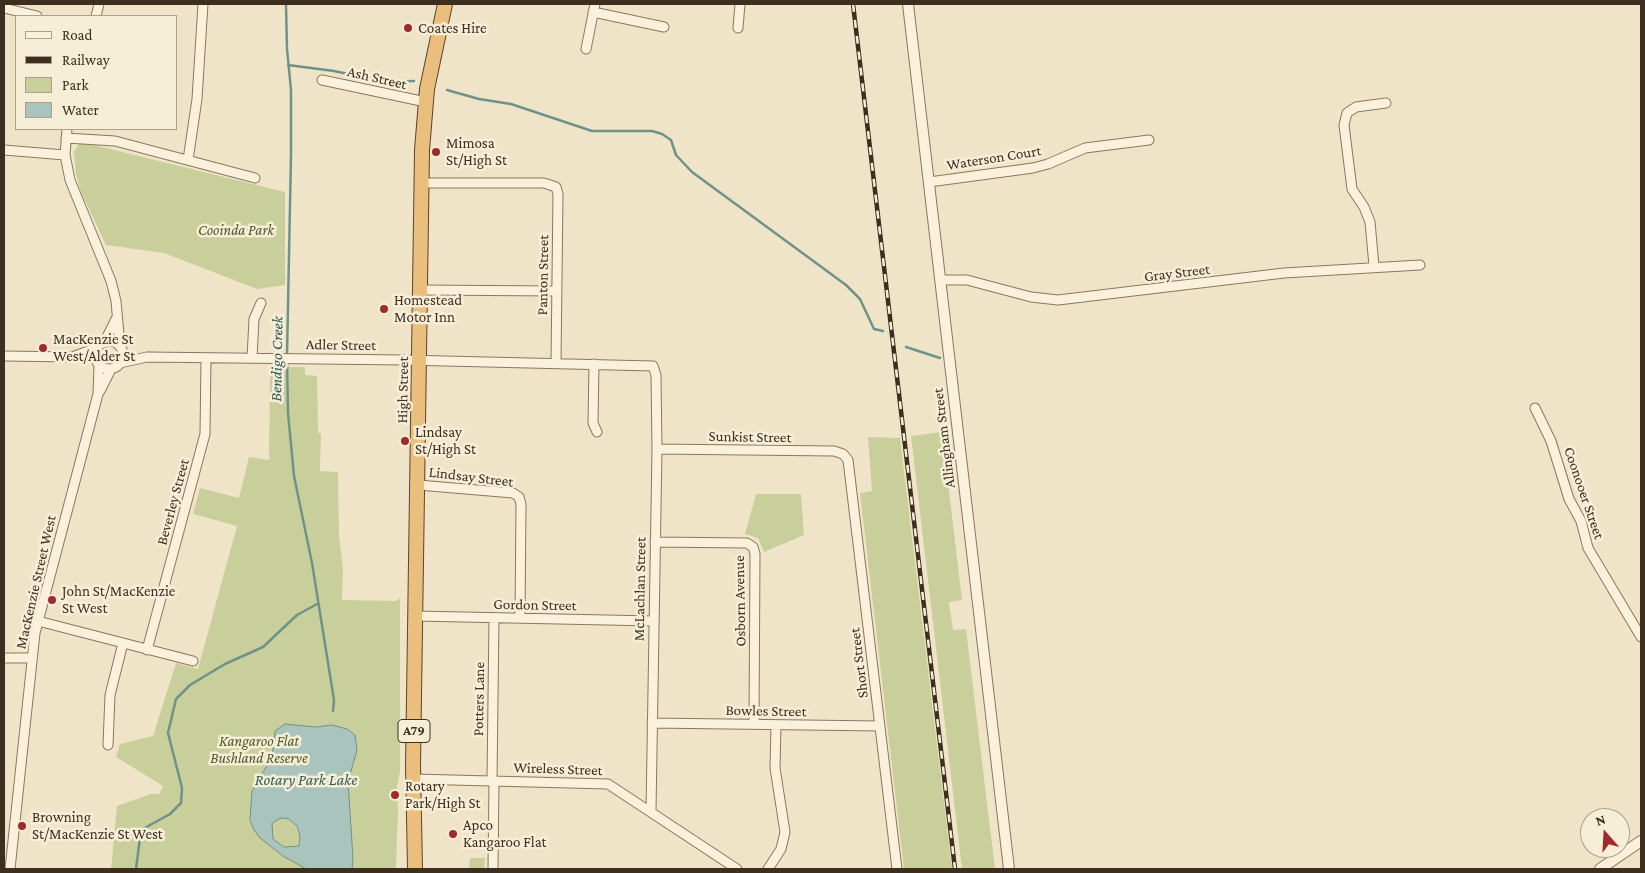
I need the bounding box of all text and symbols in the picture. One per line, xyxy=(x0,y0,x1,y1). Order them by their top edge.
legend xyxy=(15,15,178,130)
place label: Coates Hire xyxy=(418,19,487,37)
marker: Coates Hire xyxy=(402,22,414,34)
text: Road xyxy=(62,27,92,43)
text: Railway xyxy=(62,52,110,68)
street label: Ash Street xyxy=(346,62,408,94)
text: Park xyxy=(62,77,89,93)
text: Water xyxy=(62,102,99,118)
place label: Mimosa St/High St xyxy=(446,134,507,169)
street label: Waterson Court xyxy=(945,142,1043,174)
marker: Mimosa St/High St xyxy=(430,146,442,158)
park label: Cooinda Park xyxy=(198,221,274,239)
street label: Panton Street xyxy=(533,235,553,315)
street label: Gray Street xyxy=(1143,260,1211,286)
place label: Homestead Motor Inn xyxy=(394,291,462,326)
marker: Homestead Motor Inn xyxy=(378,303,390,315)
water label: Bendigo Creek xyxy=(267,316,287,402)
place label: MacKenzie St West/Alder St xyxy=(53,330,135,365)
street label: Adler Street xyxy=(306,335,376,355)
marker: MacKenzie St West/Alder St xyxy=(37,342,49,354)
street label: High Street xyxy=(393,356,413,424)
street label: Allingham Street xyxy=(929,387,959,489)
place label: Lindsay St/High St xyxy=(415,423,476,458)
street label: Sunkist Street xyxy=(708,427,792,447)
marker: Lindsay St/High St xyxy=(399,435,411,447)
street label: Coonooer Street xyxy=(1560,444,1608,542)
street label: Beverley Street xyxy=(153,457,193,547)
street label: Lindsay Street xyxy=(428,463,514,491)
street label: MacKenzie Street West xyxy=(12,513,60,651)
street label: McLachlan Street xyxy=(630,537,650,641)
street label: Osborn Avenue xyxy=(730,555,750,647)
place label: John St/MacKenzie St West xyxy=(62,582,175,617)
marker: John St/MacKenzie St West xyxy=(46,594,58,606)
street label: Gordon Street xyxy=(493,595,577,615)
street label: Short Street xyxy=(846,627,872,699)
street label: Potters Lane xyxy=(469,662,489,736)
street label: Bowles Street xyxy=(725,701,807,721)
road number: A79 xyxy=(398,719,430,742)
park label: Kangaroo Flat Bushland Reserve xyxy=(210,732,308,767)
street label: Wireless Street xyxy=(513,758,603,780)
water label: Rotary Park Lake xyxy=(255,770,357,790)
place label: Rotary Park/High St xyxy=(405,777,481,812)
marker: Rotary Park/High St xyxy=(389,789,401,801)
place label: Browning St/MacKenzie St West xyxy=(32,808,163,843)
north arrow xyxy=(1580,808,1630,858)
text: N xyxy=(1593,811,1608,829)
place label: Apco Kangaroo Flat xyxy=(463,816,547,851)
marker: Browning St/MacKenzie St West xyxy=(16,820,28,832)
marker: Apco Kangaroo Flat xyxy=(447,828,459,840)

